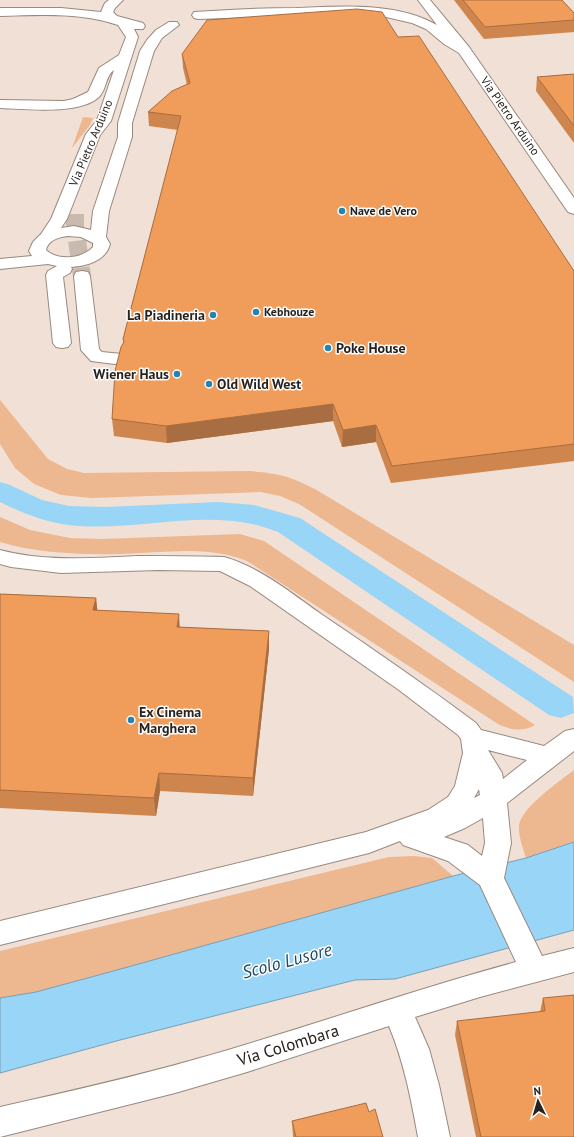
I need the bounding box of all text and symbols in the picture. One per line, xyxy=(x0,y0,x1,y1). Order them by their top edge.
street label: Via Pietro Arduino xyxy=(477,73,543,158)
street label: Via Pietro Arduino xyxy=(65,97,116,189)
place label: Nave de Vero xyxy=(350,203,417,218)
marker: Nave de Vero xyxy=(337,206,347,216)
place label: Kebhouze xyxy=(264,304,314,319)
place label: La Piadineria xyxy=(127,306,205,324)
marker: Kebhouze xyxy=(251,307,261,317)
marker: La Piadineria xyxy=(208,310,218,320)
place label: Poke House xyxy=(336,339,406,357)
marker: Poke House xyxy=(323,343,333,353)
place label: Wiener Haus xyxy=(93,365,169,383)
marker: Wiener Haus xyxy=(172,369,182,379)
place label: Old Wild West xyxy=(217,375,301,393)
marker: Old Wild West xyxy=(204,379,214,389)
place label: Ex Cinema Marghera xyxy=(139,703,201,737)
marker: Ex Cinema Marghera xyxy=(126,715,136,725)
water label: Scolo Lusore xyxy=(239,937,335,984)
street label: Via Colombara xyxy=(234,1019,341,1071)
north arrow xyxy=(518,1081,558,1121)
text: N xyxy=(533,1084,541,1098)

